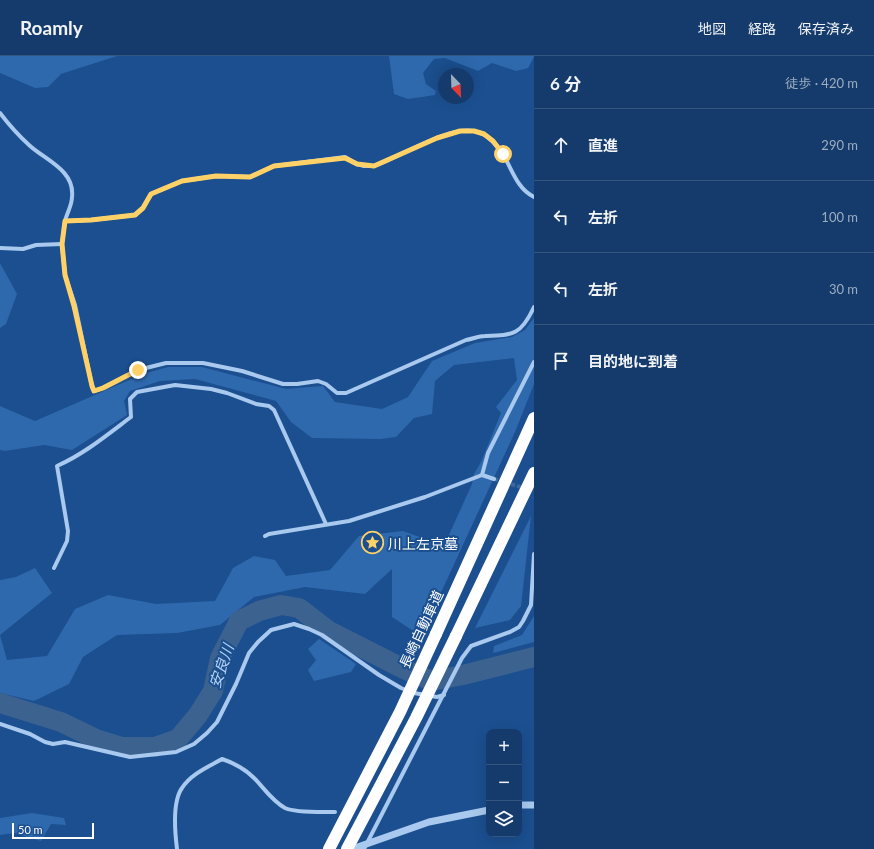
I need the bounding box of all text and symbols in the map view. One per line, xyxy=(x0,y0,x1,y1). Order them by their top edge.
text: Roamly xyxy=(20,16,83,39)
text: 地図 xyxy=(698,20,726,37)
text: 経路 xyxy=(748,20,776,37)
text: 保存済み xyxy=(798,20,854,37)
north arrow xyxy=(438,68,474,104)
text: 6 分 xyxy=(550,73,581,94)
text: 徒歩 · 420 m xyxy=(785,75,858,91)
icon: ahead xyxy=(550,134,572,156)
text: 直進 xyxy=(588,136,618,154)
text: 290 m xyxy=(821,137,858,153)
route start xyxy=(494,145,512,163)
icon: left xyxy=(550,206,572,228)
text: 左折 xyxy=(588,208,618,226)
text: 100 m xyxy=(821,209,858,225)
icon: left xyxy=(550,278,572,300)
text: 左折 xyxy=(588,280,618,298)
text: 30 m xyxy=(829,281,858,297)
icon: arrive xyxy=(550,350,572,372)
text: 目的地に到着 xyxy=(588,352,678,370)
route end xyxy=(129,361,147,379)
place icon: 川上左京墓 xyxy=(359,530,385,556)
place label: 川上左京墓 xyxy=(388,535,458,552)
street label: 長崎自動車道 xyxy=(396,587,446,671)
water label: 安良川 xyxy=(205,640,237,690)
map controls xyxy=(486,729,522,837)
button: + xyxy=(486,729,522,765)
button: − xyxy=(486,765,522,801)
button: layers xyxy=(486,801,522,837)
scale bar xyxy=(12,821,94,840)
text: 50 m xyxy=(18,823,43,836)

